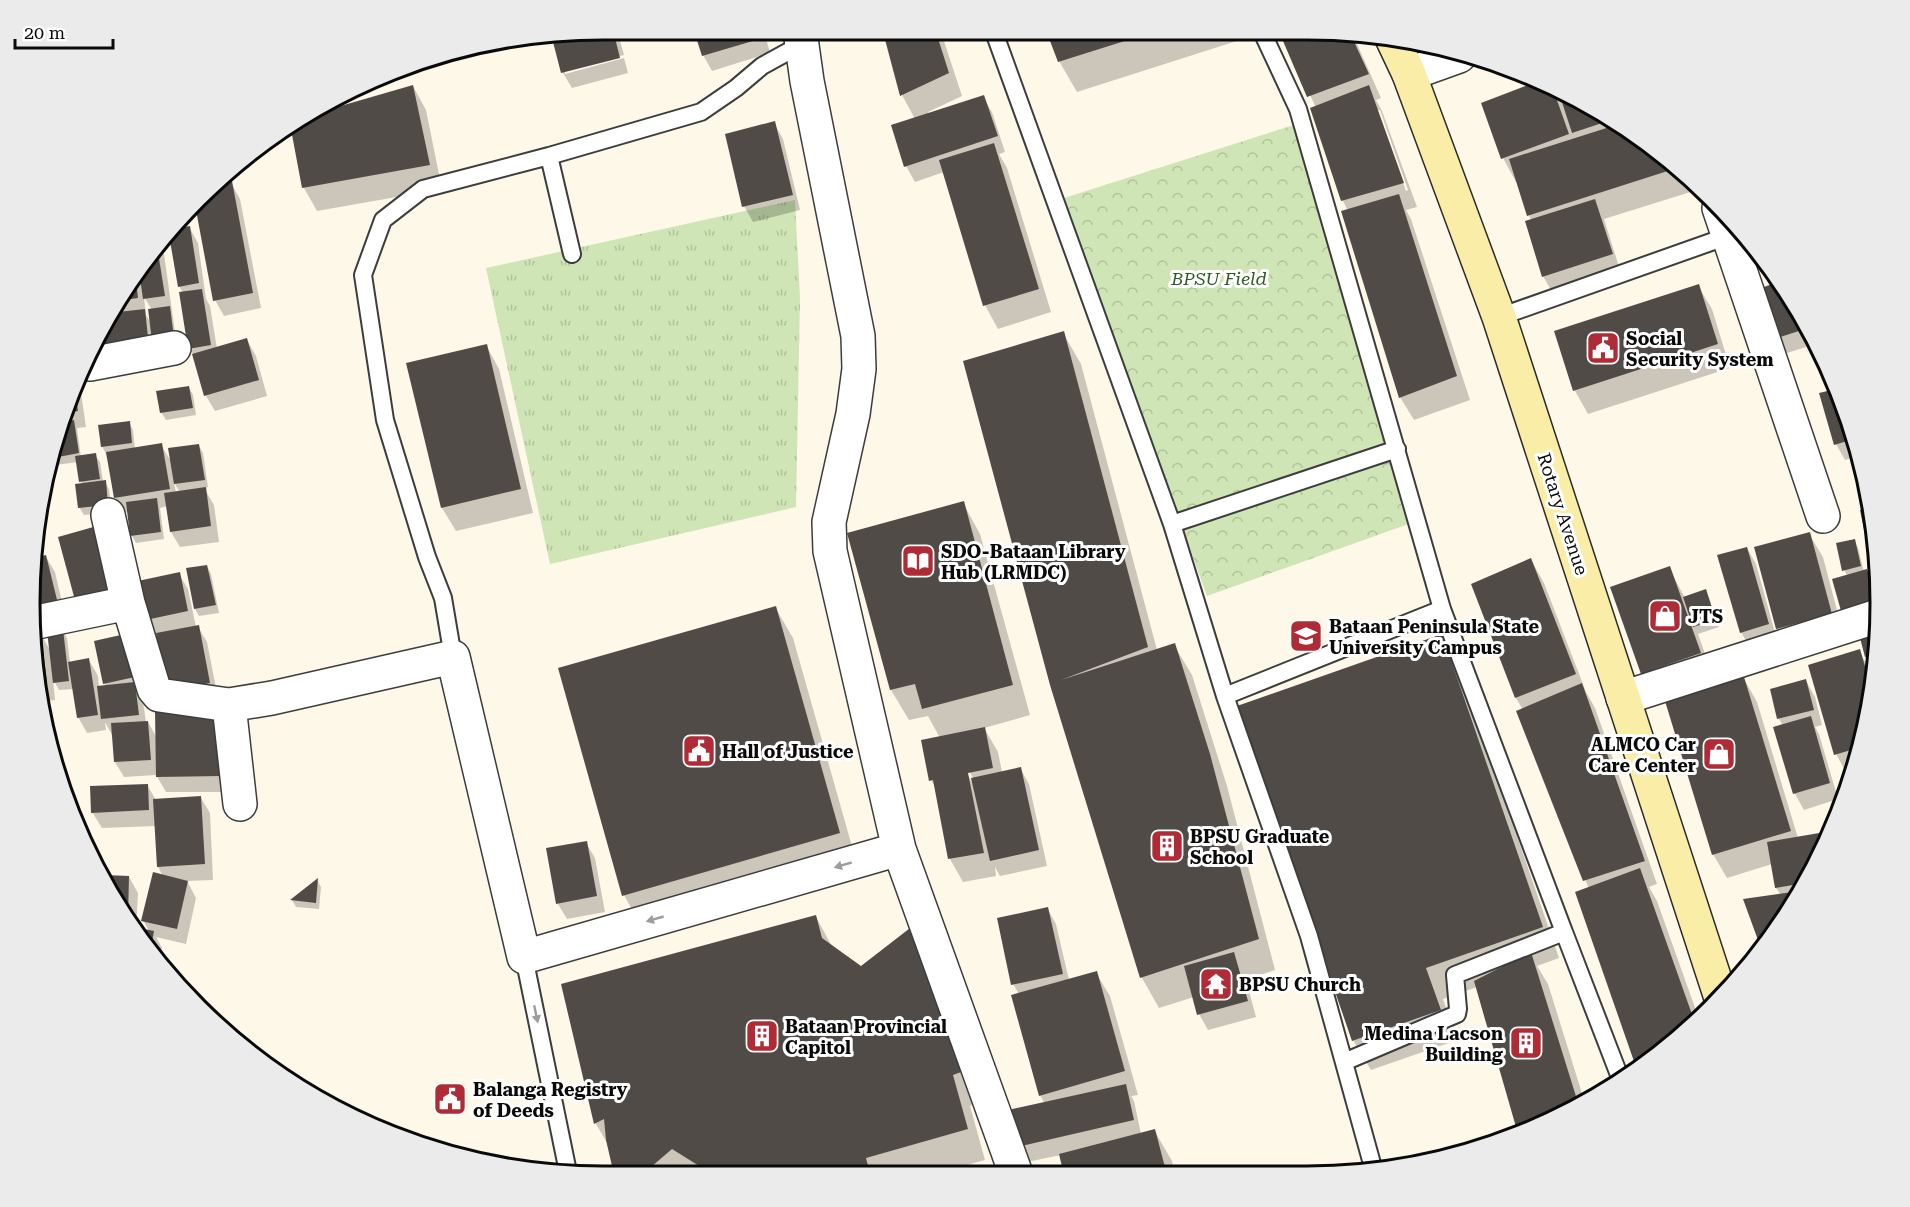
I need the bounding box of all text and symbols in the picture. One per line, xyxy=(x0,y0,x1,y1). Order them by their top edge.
scale bar xyxy=(15,12,112,50)
text: 20 m xyxy=(24,22,65,43)
park label: BPSU Field xyxy=(1170,268,1267,289)
place label: Social Security System xyxy=(1626,328,1774,370)
public building icon: Social Security System xyxy=(1585,330,1621,366)
street label: Rotary Avenue xyxy=(1533,450,1593,578)
place label: SDO-Bataan Library Hub (LRMDC) xyxy=(941,541,1126,583)
library icon: SDO-Bataan Library Hub (LRMDC) xyxy=(900,543,936,579)
shop icon: JTS xyxy=(1647,598,1683,634)
place label: JTS xyxy=(1688,606,1723,627)
place label: Bataan Peninsula State University Campus xyxy=(1329,616,1539,658)
school or university icon: Bataan Peninsula State University Campus xyxy=(1288,618,1324,654)
public building icon: Hall of Justice xyxy=(681,733,717,769)
place label: ALMCO Car Care Center xyxy=(1588,734,1696,776)
shop icon: ALMCO Car Care Center xyxy=(1701,736,1737,772)
place label: Hall of Justice xyxy=(722,741,854,762)
place label: BPSU Graduate School xyxy=(1190,826,1330,868)
building icon: BPSU Graduate School xyxy=(1149,828,1185,864)
one-way arrow xyxy=(834,861,852,870)
one-way arrow xyxy=(646,915,664,924)
temple icon: BPSU Church xyxy=(1198,966,1234,1002)
place label: BPSU Church xyxy=(1239,974,1361,995)
one-way arrow xyxy=(532,1005,541,1024)
place label: Bataan Provincial Capitol xyxy=(785,1016,947,1058)
building icon: Bataan Provincial Capitol xyxy=(744,1018,780,1054)
place label: Medina Lacson Building xyxy=(1364,1023,1504,1065)
building icon: Medina Lacson Building xyxy=(1508,1025,1544,1061)
place label: Balanga Registry of Deeds xyxy=(473,1079,628,1121)
public building icon: Balanga Registry of Deeds xyxy=(432,1081,468,1117)

